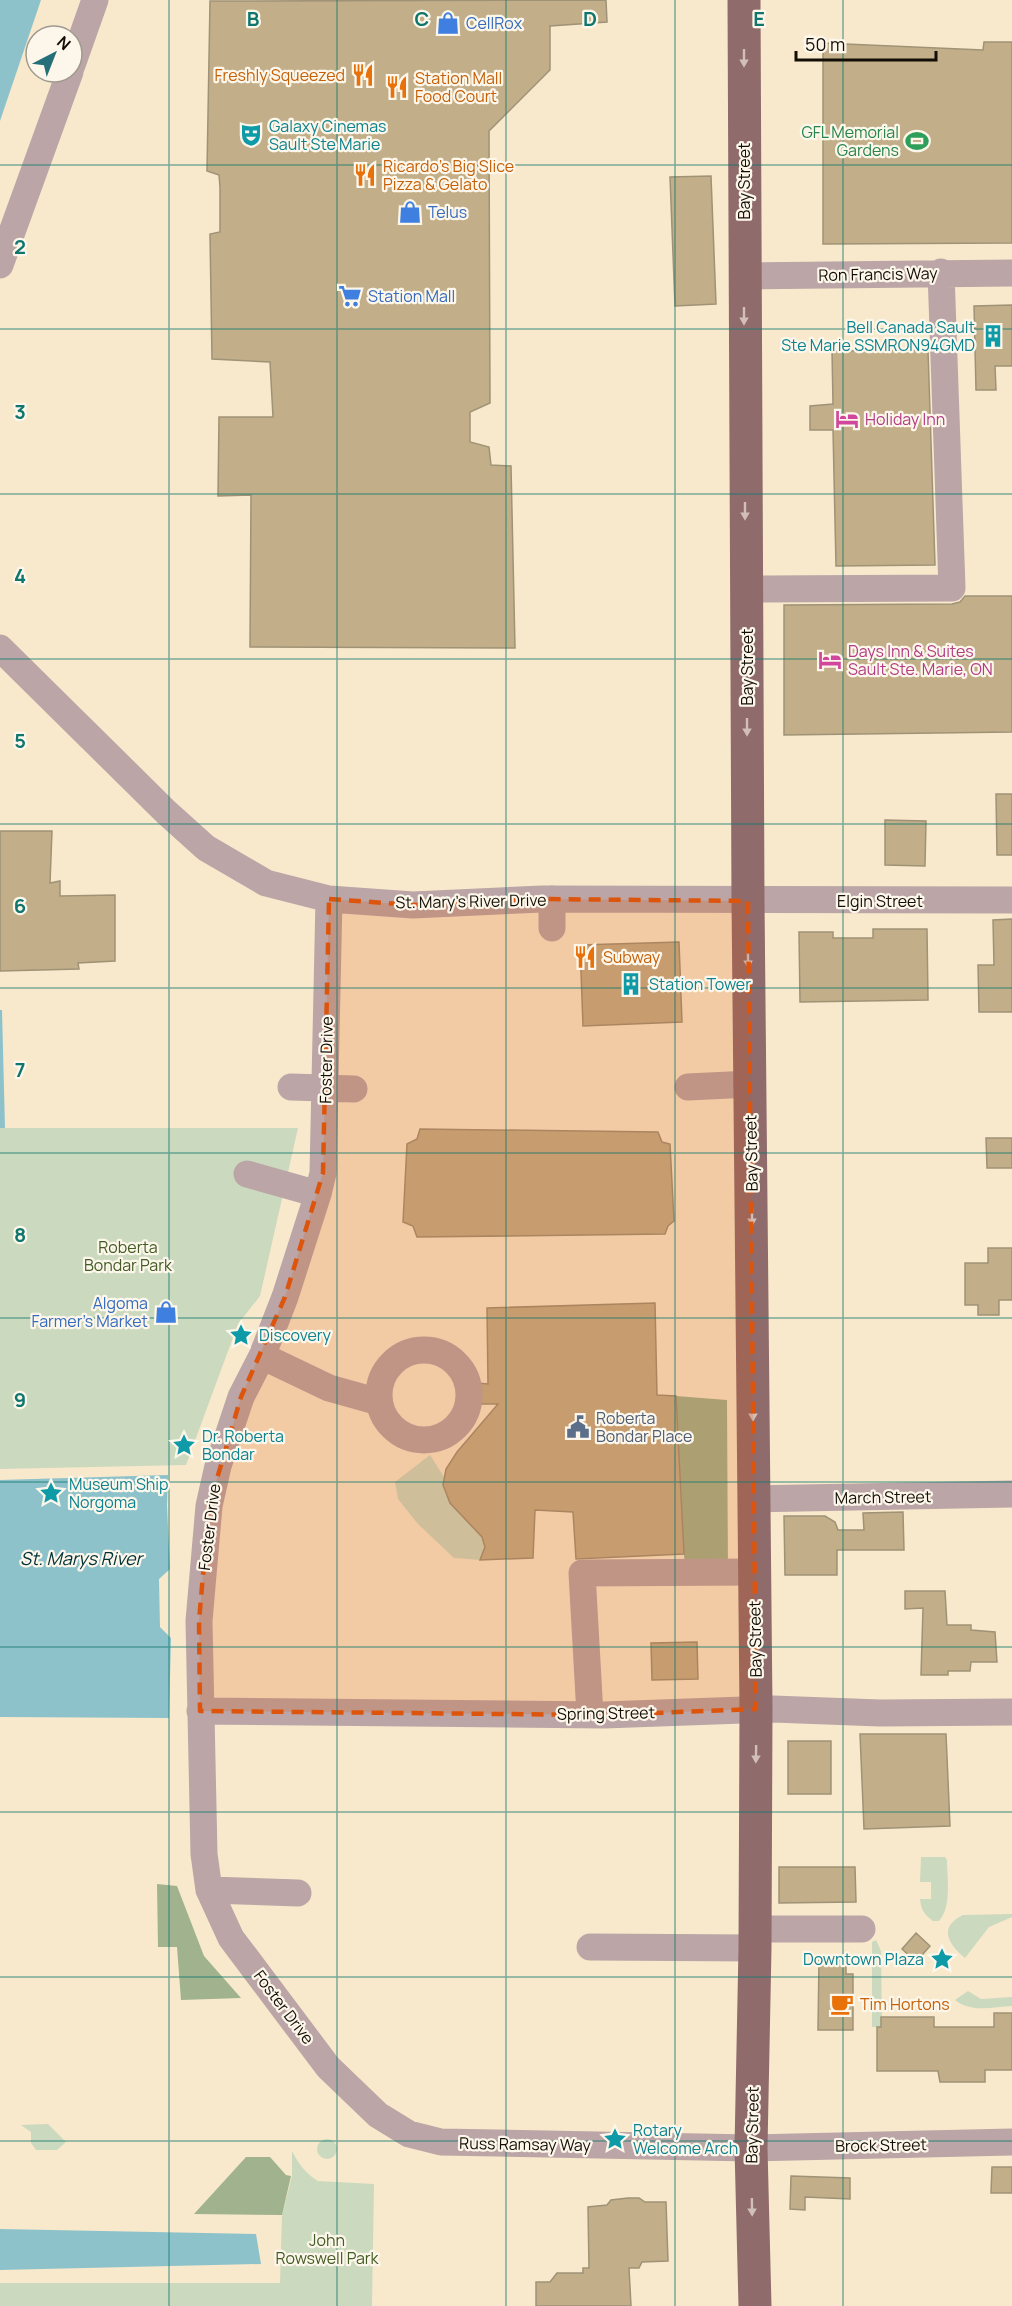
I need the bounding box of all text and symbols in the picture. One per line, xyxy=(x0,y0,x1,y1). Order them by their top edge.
text: B xyxy=(247,5,260,32)
text: C xyxy=(415,5,429,32)
text: D xyxy=(583,5,597,32)
text: E xyxy=(753,5,765,32)
shop icon: CellRox xyxy=(435,10,461,36)
place label: CellRox xyxy=(466,12,523,34)
north arrow xyxy=(24,24,84,84)
scale bar xyxy=(796,24,936,62)
text: N xyxy=(52,31,76,55)
text: 50 m xyxy=(805,32,845,56)
one-way arrow xyxy=(739,49,749,68)
restaurant icon: Freshly Squeezed xyxy=(350,62,376,88)
place label: Freshly Squeezed xyxy=(214,64,345,86)
place label: Station Mall Food Court xyxy=(415,67,502,107)
restaurant icon: Station Mall Food Court xyxy=(384,74,410,100)
place label: Galaxy Cinemas Sault Ste Marie xyxy=(269,115,386,155)
place label: GFL Memorial Gardens xyxy=(801,121,899,161)
theatre icon: Galaxy Cinemas Sault Ste Marie xyxy=(238,122,264,148)
sports icon: GFL Memorial Gardens xyxy=(904,128,930,154)
street label: Bay Street xyxy=(733,143,755,219)
place label: Ricardo's Big Slice Pizza & Gelato xyxy=(383,155,514,195)
restaurant icon: Ricardo's Big Slice Pizza & Gelato xyxy=(352,162,378,188)
shop icon: Telus xyxy=(397,199,423,225)
place label: Telus xyxy=(428,201,467,223)
text: 2 xyxy=(14,233,26,260)
street label: Ron Francis Way xyxy=(818,262,938,286)
supermarket icon: Station Mall xyxy=(337,283,363,309)
place label: Station Mall xyxy=(368,285,455,307)
one-way arrow xyxy=(739,307,749,326)
place label: Bell Canada Sault Ste Marie SSMRON94GMD xyxy=(781,316,975,356)
building icon: Bell Canada Sault Ste Marie SSMRON94GMD xyxy=(980,323,1006,349)
text: 3 xyxy=(14,398,26,425)
hotel icon: Holiday Inn xyxy=(834,406,860,432)
place label: Holiday Inn xyxy=(865,408,945,430)
one-way arrow xyxy=(741,502,750,521)
text: 4 xyxy=(14,562,26,589)
street label: Bay Street xyxy=(736,629,758,705)
place label: Days Inn & Suites Sault Ste. Marie, ON xyxy=(848,640,993,680)
hotel icon: Days Inn & Suites Sault Ste. Marie, ON xyxy=(817,647,843,673)
one-way arrow xyxy=(742,718,752,737)
text: 5 xyxy=(14,727,26,754)
street label: St. Mary's River Drive xyxy=(395,889,547,913)
street label: Elgin Street xyxy=(837,890,923,912)
text: 6 xyxy=(14,892,26,919)
restaurant icon: Subway xyxy=(572,944,598,970)
place label: Subway xyxy=(603,946,661,968)
one-way arrow xyxy=(744,950,753,969)
building icon: Station Tower xyxy=(618,971,644,997)
place label: Station Tower xyxy=(649,973,751,995)
street label: Foster Drive xyxy=(314,1016,338,1104)
text: 7 xyxy=(15,1056,25,1083)
street label: Bay Street xyxy=(739,1114,763,1192)
one-way arrow xyxy=(747,1208,757,1227)
text: 8 xyxy=(14,1221,26,1248)
park label: Roberta Bondar Park xyxy=(84,1236,173,1276)
place label: Algoma Farmer's Market xyxy=(31,1292,148,1332)
shop icon: Algoma Farmer's Market xyxy=(153,1299,179,1325)
place icon: Discovery xyxy=(228,1322,254,1348)
place label: Discovery xyxy=(259,1324,331,1346)
text: 9 xyxy=(14,1386,26,1413)
one-way arrow xyxy=(748,1403,758,1422)
place label: Roberta Bondar Place xyxy=(596,1407,692,1447)
public building icon: Roberta Bondar Place xyxy=(565,1414,591,1440)
place label: Dr. Roberta Bondar xyxy=(202,1425,284,1465)
place icon: Dr. Roberta Bondar xyxy=(171,1432,197,1458)
place label: Museum Ship Norgoma xyxy=(69,1473,169,1513)
place icon: Museum Ship Norgoma xyxy=(38,1480,64,1506)
street label: Foster Drive xyxy=(193,1482,225,1572)
street label: March Street xyxy=(835,1485,931,1509)
water label: St. Marys River xyxy=(20,1546,144,1570)
street label: Bay Street xyxy=(743,1600,767,1678)
street label: Spring Street xyxy=(557,1701,655,1725)
one-way arrow xyxy=(751,1745,761,1764)
place icon: Downtown Plaza xyxy=(929,1946,955,1972)
place label: Downtown Plaza xyxy=(803,1948,924,1970)
street label: Foster Drive xyxy=(249,1965,319,2049)
cafe icon: Tim Hortons xyxy=(829,1991,855,2017)
place label: Tim Hortons xyxy=(860,1993,950,2015)
street label: Bay Street xyxy=(740,2086,764,2164)
place label: Rotary Welcome Arch xyxy=(633,2119,738,2159)
place icon: Rotary Welcome Arch xyxy=(602,2126,628,2152)
street label: Russ Ramsay Way xyxy=(459,2132,592,2156)
street label: Brock Street xyxy=(835,2133,927,2157)
one-way arrow xyxy=(748,2197,757,2216)
park label: John Rowswell Park xyxy=(275,2229,380,2269)

